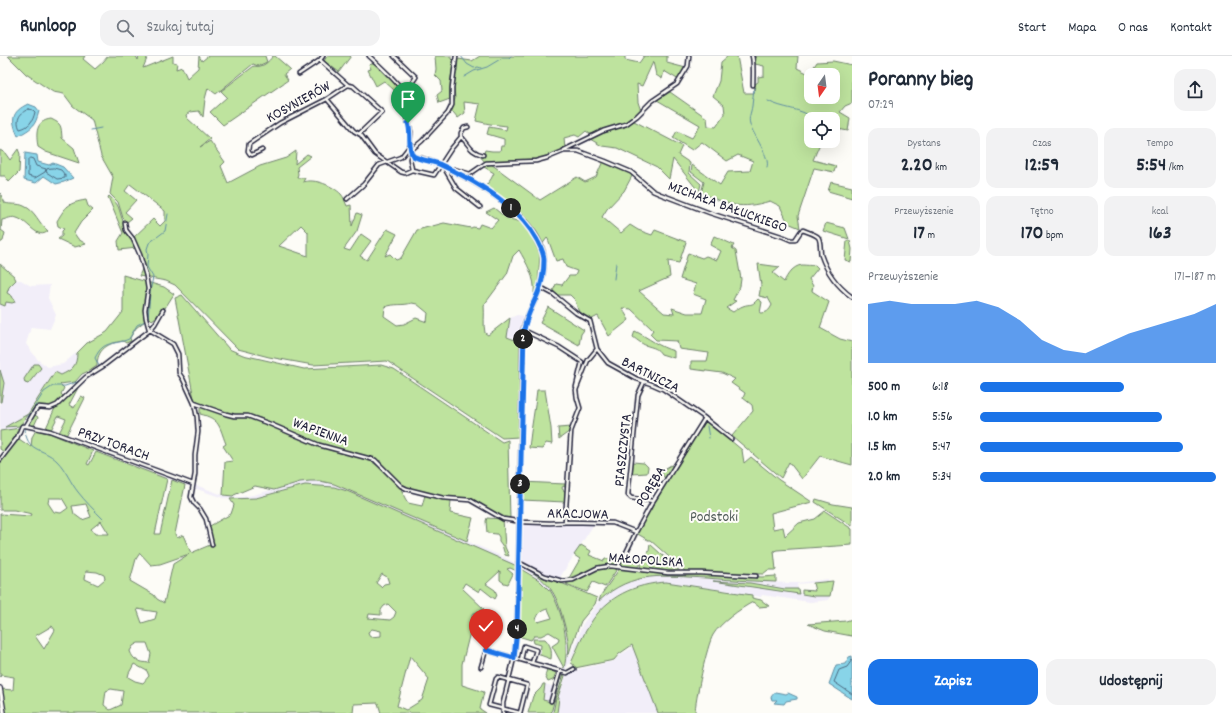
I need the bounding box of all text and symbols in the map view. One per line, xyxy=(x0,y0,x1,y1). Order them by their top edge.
search box xyxy=(100,10,380,46)
text: Runloop xyxy=(20,14,76,41)
icon: search xyxy=(114,17,136,39)
text: Szukaj tutaj xyxy=(146,17,214,39)
text: Start xyxy=(1018,18,1046,38)
text: Mapa xyxy=(1068,18,1096,38)
text: O nas xyxy=(1118,18,1148,38)
text: Kontakt xyxy=(1170,18,1212,38)
text: Poranny bieg xyxy=(868,65,973,96)
north arrow xyxy=(804,68,840,104)
map controls xyxy=(804,68,840,148)
button: share xyxy=(1174,69,1216,111)
street label: KOSYNIERÓW xyxy=(263,76,336,129)
pin xyxy=(391,82,425,123)
icon: arrive xyxy=(397,88,419,110)
text: 07:29 xyxy=(868,96,894,115)
button: locate xyxy=(804,112,840,148)
text: Dystans xyxy=(907,136,941,152)
text: Czas xyxy=(1032,136,1052,152)
text: Tempo xyxy=(1147,136,1173,152)
text: 2.20 xyxy=(901,152,933,180)
text: 12:59 xyxy=(1025,152,1059,180)
text: 5:54 xyxy=(1136,152,1166,180)
text: km xyxy=(933,160,947,176)
text: /km xyxy=(1166,160,1184,176)
street label: MICHAŁA BAŁUCKIEGO xyxy=(665,176,790,240)
pin: 1 xyxy=(501,198,521,218)
text: 1 xyxy=(510,200,512,216)
text: Przewyższenie xyxy=(894,204,954,220)
text: Tętno xyxy=(1030,204,1054,220)
text: kcal xyxy=(1152,204,1168,220)
text: 17 xyxy=(913,220,925,248)
text: 170 xyxy=(1021,220,1044,248)
text: 163 xyxy=(1148,220,1172,248)
text: m xyxy=(925,228,935,244)
text: bpm xyxy=(1044,228,1063,244)
text: Przewyższenie xyxy=(868,268,938,287)
text: 171–187 m xyxy=(1174,268,1216,287)
pin: 2 xyxy=(513,329,533,349)
text: 2 xyxy=(521,331,525,347)
street label: BARTNICZA xyxy=(617,352,683,400)
text: 500 m xyxy=(868,378,900,397)
text: 6:18 xyxy=(932,378,949,397)
text: 1.0 km xyxy=(868,408,897,427)
text: 5:56 xyxy=(932,408,953,427)
street label: WAPIENNA xyxy=(289,413,351,453)
street label: PIASZCZYSTA xyxy=(609,413,639,488)
street label: PRZY TORACH xyxy=(74,422,152,468)
text: 1.5 km xyxy=(868,438,896,457)
text: 5:47 xyxy=(932,438,951,457)
street label: PORĘBA xyxy=(631,462,673,512)
text: 2.0 km xyxy=(868,468,900,487)
text: 5:34 xyxy=(932,468,951,487)
pin: 3 xyxy=(510,474,530,494)
text: 3 xyxy=(518,476,522,492)
street label: AKACJOWA xyxy=(547,503,609,527)
park label: Podstoki xyxy=(690,507,738,529)
street label: MAŁOPOLSKA xyxy=(608,547,684,575)
pin xyxy=(469,609,503,650)
icon: check xyxy=(475,615,497,637)
pin: 4 xyxy=(507,619,527,639)
text: 4 xyxy=(515,621,519,637)
button: Zapisz xyxy=(868,659,1038,705)
button: Udostępnij xyxy=(1046,659,1216,705)

